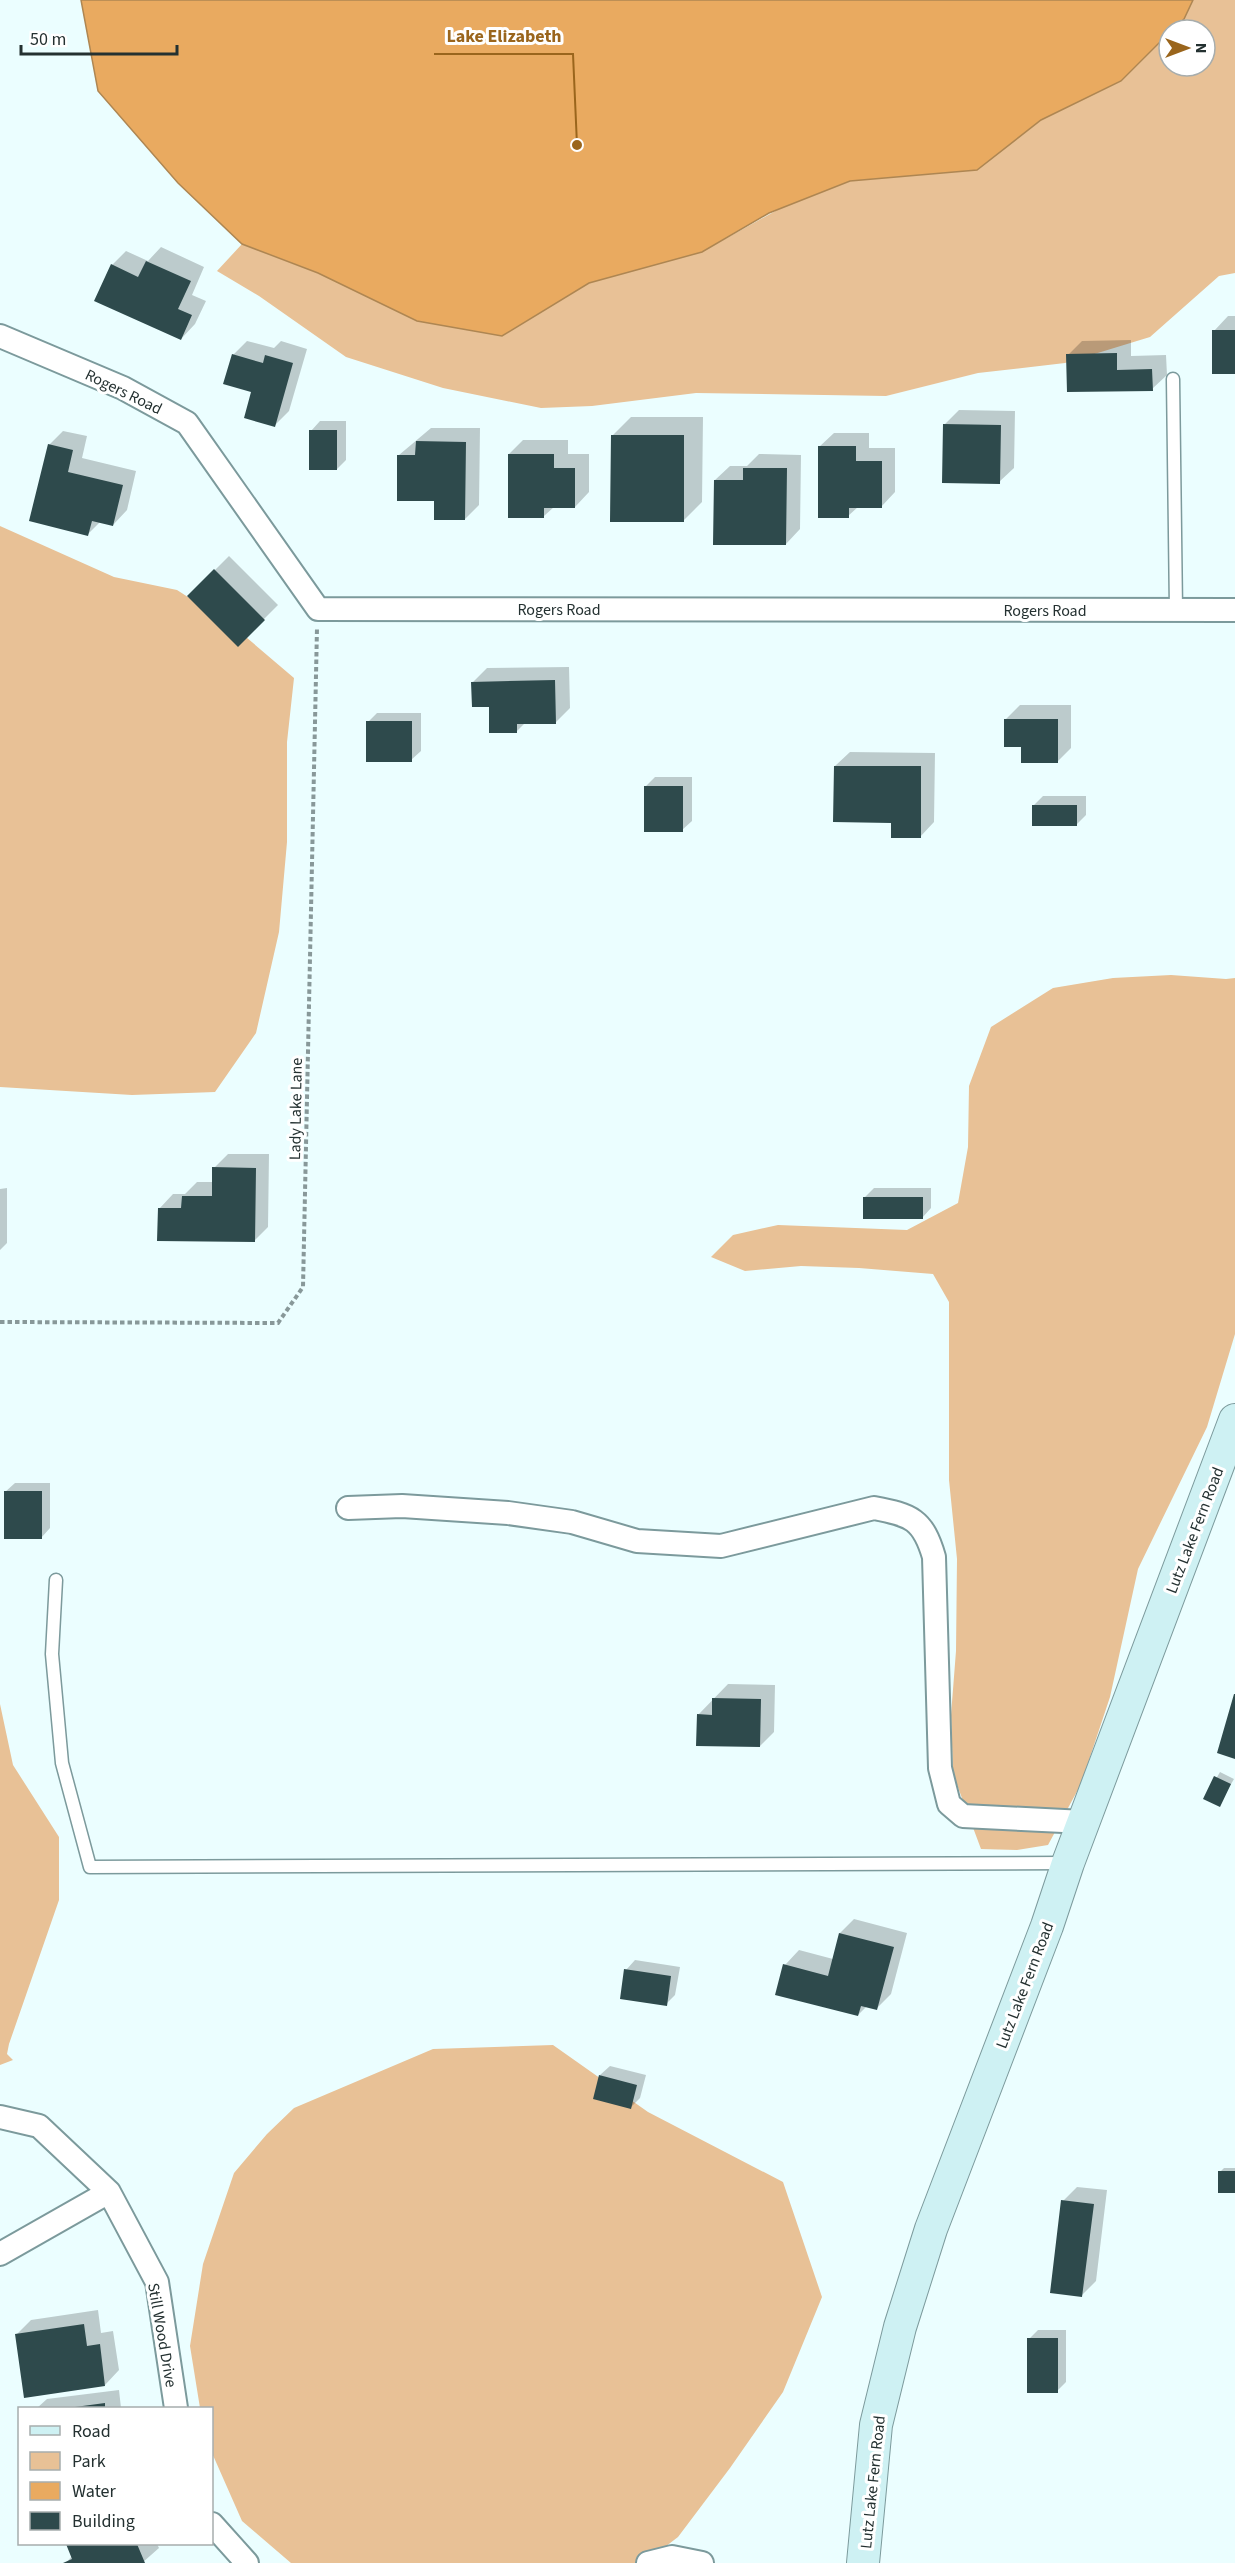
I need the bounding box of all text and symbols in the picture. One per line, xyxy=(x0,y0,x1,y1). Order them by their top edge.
scale bar xyxy=(21,18,177,56)
callout: Lake Elizabeth xyxy=(434,18,573,54)
north arrow xyxy=(1157,18,1217,78)
text: Lake Elizabeth xyxy=(446,24,562,49)
text: 50 m xyxy=(30,27,66,52)
text: N xyxy=(1190,43,1212,53)
street label: Rogers Road xyxy=(81,364,166,420)
street label: Rogers Road xyxy=(517,599,601,621)
street label: Rogers Road xyxy=(1003,600,1087,622)
street label: Lady Lake Lane xyxy=(284,1058,308,1160)
street label: Lutz Lake Fern Road xyxy=(1161,1464,1229,1597)
street label: Lutz Lake Fern Road xyxy=(991,1919,1059,2052)
street label: Still Wood Drive xyxy=(142,2281,182,2389)
legend xyxy=(18,2407,213,2545)
street label: Lutz Lake Fern Road xyxy=(855,2414,891,2550)
text: Road xyxy=(72,2419,111,2444)
text: Park xyxy=(72,2449,106,2474)
text: Water xyxy=(72,2479,116,2504)
text: Building xyxy=(72,2509,135,2534)

